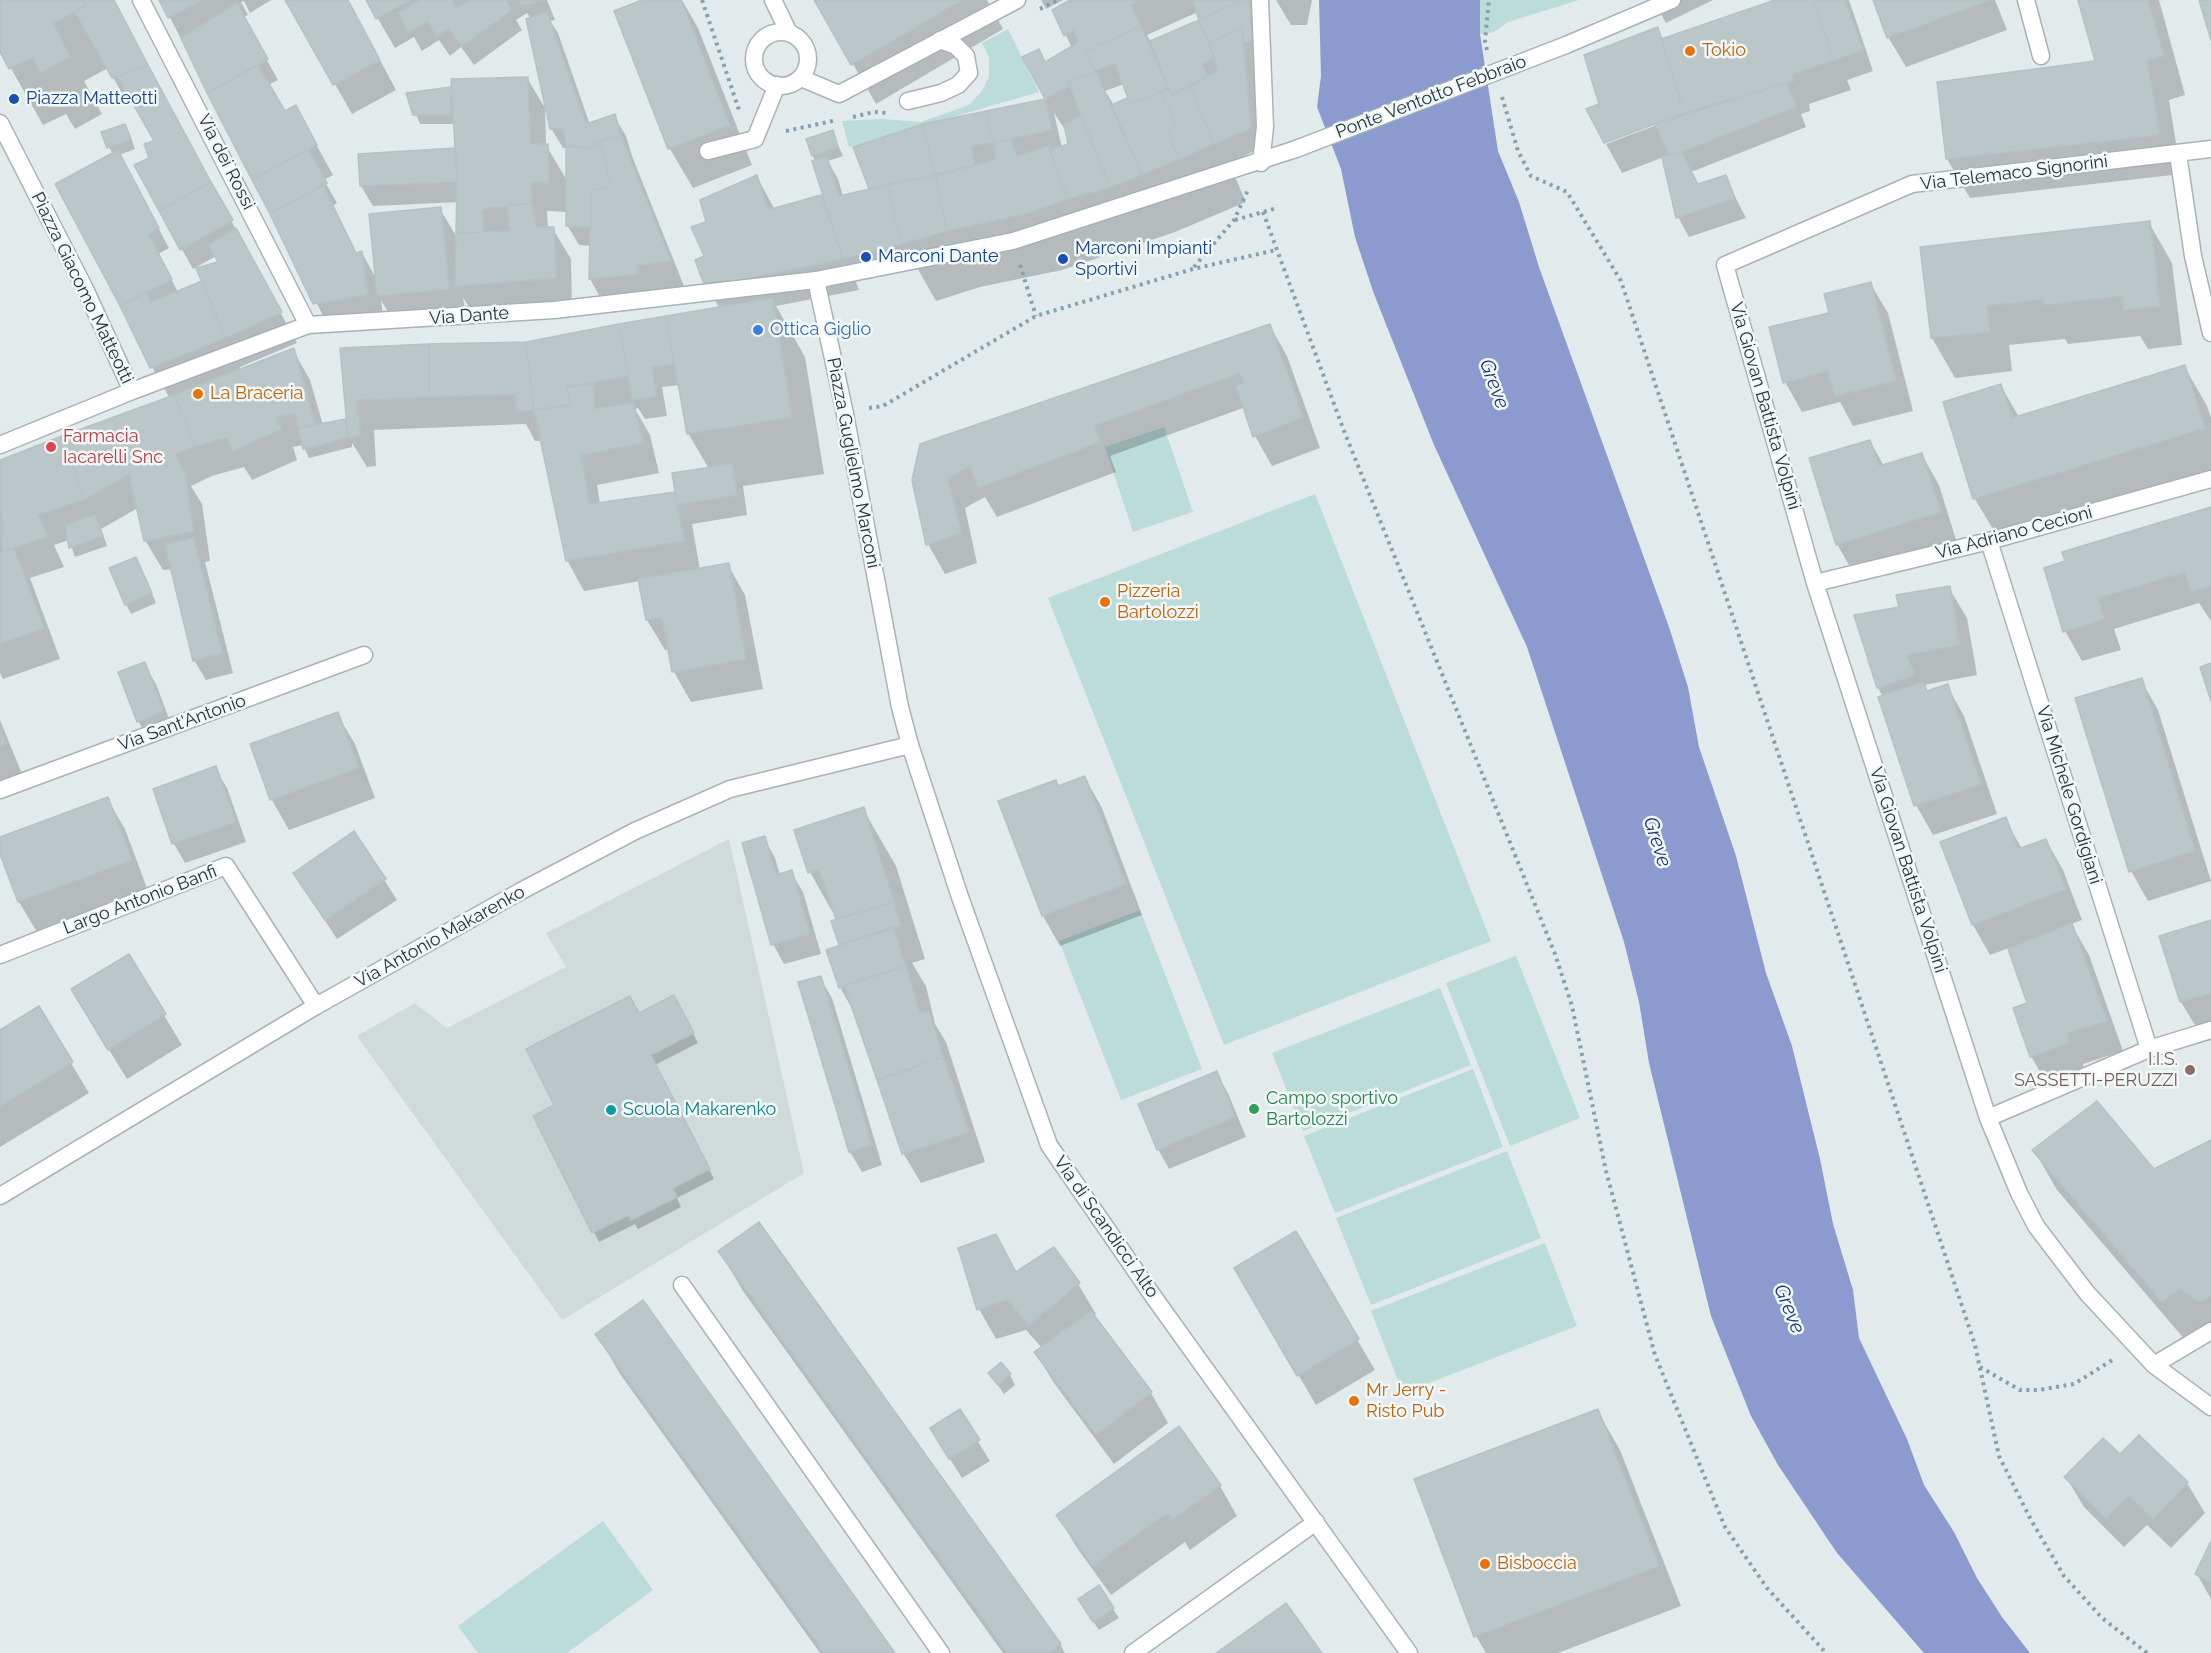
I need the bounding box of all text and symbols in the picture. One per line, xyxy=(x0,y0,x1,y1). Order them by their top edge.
place label: Tokio xyxy=(1702,40,1746,62)
marker: Tokio xyxy=(1683,44,1697,58)
street label: Ponte Ventotto Febbraio xyxy=(1333,51,1529,143)
place label: Piazza Matteotti xyxy=(26,88,157,110)
marker: Piazza Matteotti xyxy=(7,92,21,106)
street label: Via dei Rossi xyxy=(193,111,259,213)
street label: Via Telemaco Signorini xyxy=(1919,151,2109,195)
street label: Piazza Giacomo Matteotti xyxy=(26,189,138,387)
place label: Marconi Impianti Sportivi xyxy=(1075,238,1212,280)
place label: Marconi Dante xyxy=(878,246,999,268)
marker: Marconi Dante xyxy=(859,250,873,264)
marker: Marconi Impianti Sportivi xyxy=(1056,252,1070,266)
street label: Via Giovan Battista Volpini xyxy=(1725,300,1805,512)
street label: Via Dante xyxy=(428,302,510,330)
place label: Ottica Giglio xyxy=(770,319,871,341)
marker: Ottica Giglio xyxy=(751,323,765,337)
street label: Piazza Guglielmo Marconi xyxy=(822,356,884,570)
water label: Greve xyxy=(1474,356,1514,412)
place label: La Braceria xyxy=(210,383,303,405)
marker: La Braceria xyxy=(191,387,205,401)
place label: Farmacia Iacarelli Snc xyxy=(63,426,163,468)
marker: Farmacia Iacarelli Snc xyxy=(44,440,58,454)
street label: Via Adriano Cecioni xyxy=(1933,502,2095,564)
place label: Pizzeria Bartolozzi xyxy=(1117,581,1199,624)
marker: Pizzeria Bartolozzi xyxy=(1098,595,1112,609)
street label: Via Sant'Antonio xyxy=(115,690,249,756)
street label: Via Michele Gordigiani xyxy=(2032,703,2106,887)
street label: Via Giovan Battista Volpini xyxy=(1865,764,1951,976)
water label: Greve xyxy=(1638,814,1676,870)
street label: Largo Antonio Banfi xyxy=(60,861,220,939)
street label: Via Antonio Makarenko xyxy=(351,881,529,993)
place label: I.I.S. SASSETTI-PERUZZI xyxy=(2014,1049,2178,1092)
marker: I.I.S. SASSETTI-PERUZZI xyxy=(2183,1063,2197,1077)
place label: Campo sportivo Bartolozzi xyxy=(1266,1088,1398,1130)
place label: Scuola Makarenko xyxy=(623,1099,776,1121)
marker: Campo sportivo Bartolozzi xyxy=(1247,1102,1261,1116)
marker: Scuola Makarenko xyxy=(604,1103,618,1117)
street label: Via di Scandicci Alto xyxy=(1049,1152,1163,1302)
water label: Greve xyxy=(1768,1281,1810,1337)
place label: Mr Jerry - Risto Pub xyxy=(1366,1380,1446,1422)
marker: Mr Jerry - Risto Pub xyxy=(1347,1394,1361,1408)
place label: Bisboccia xyxy=(1497,1553,1577,1575)
marker: Bisboccia xyxy=(1478,1557,1492,1571)

